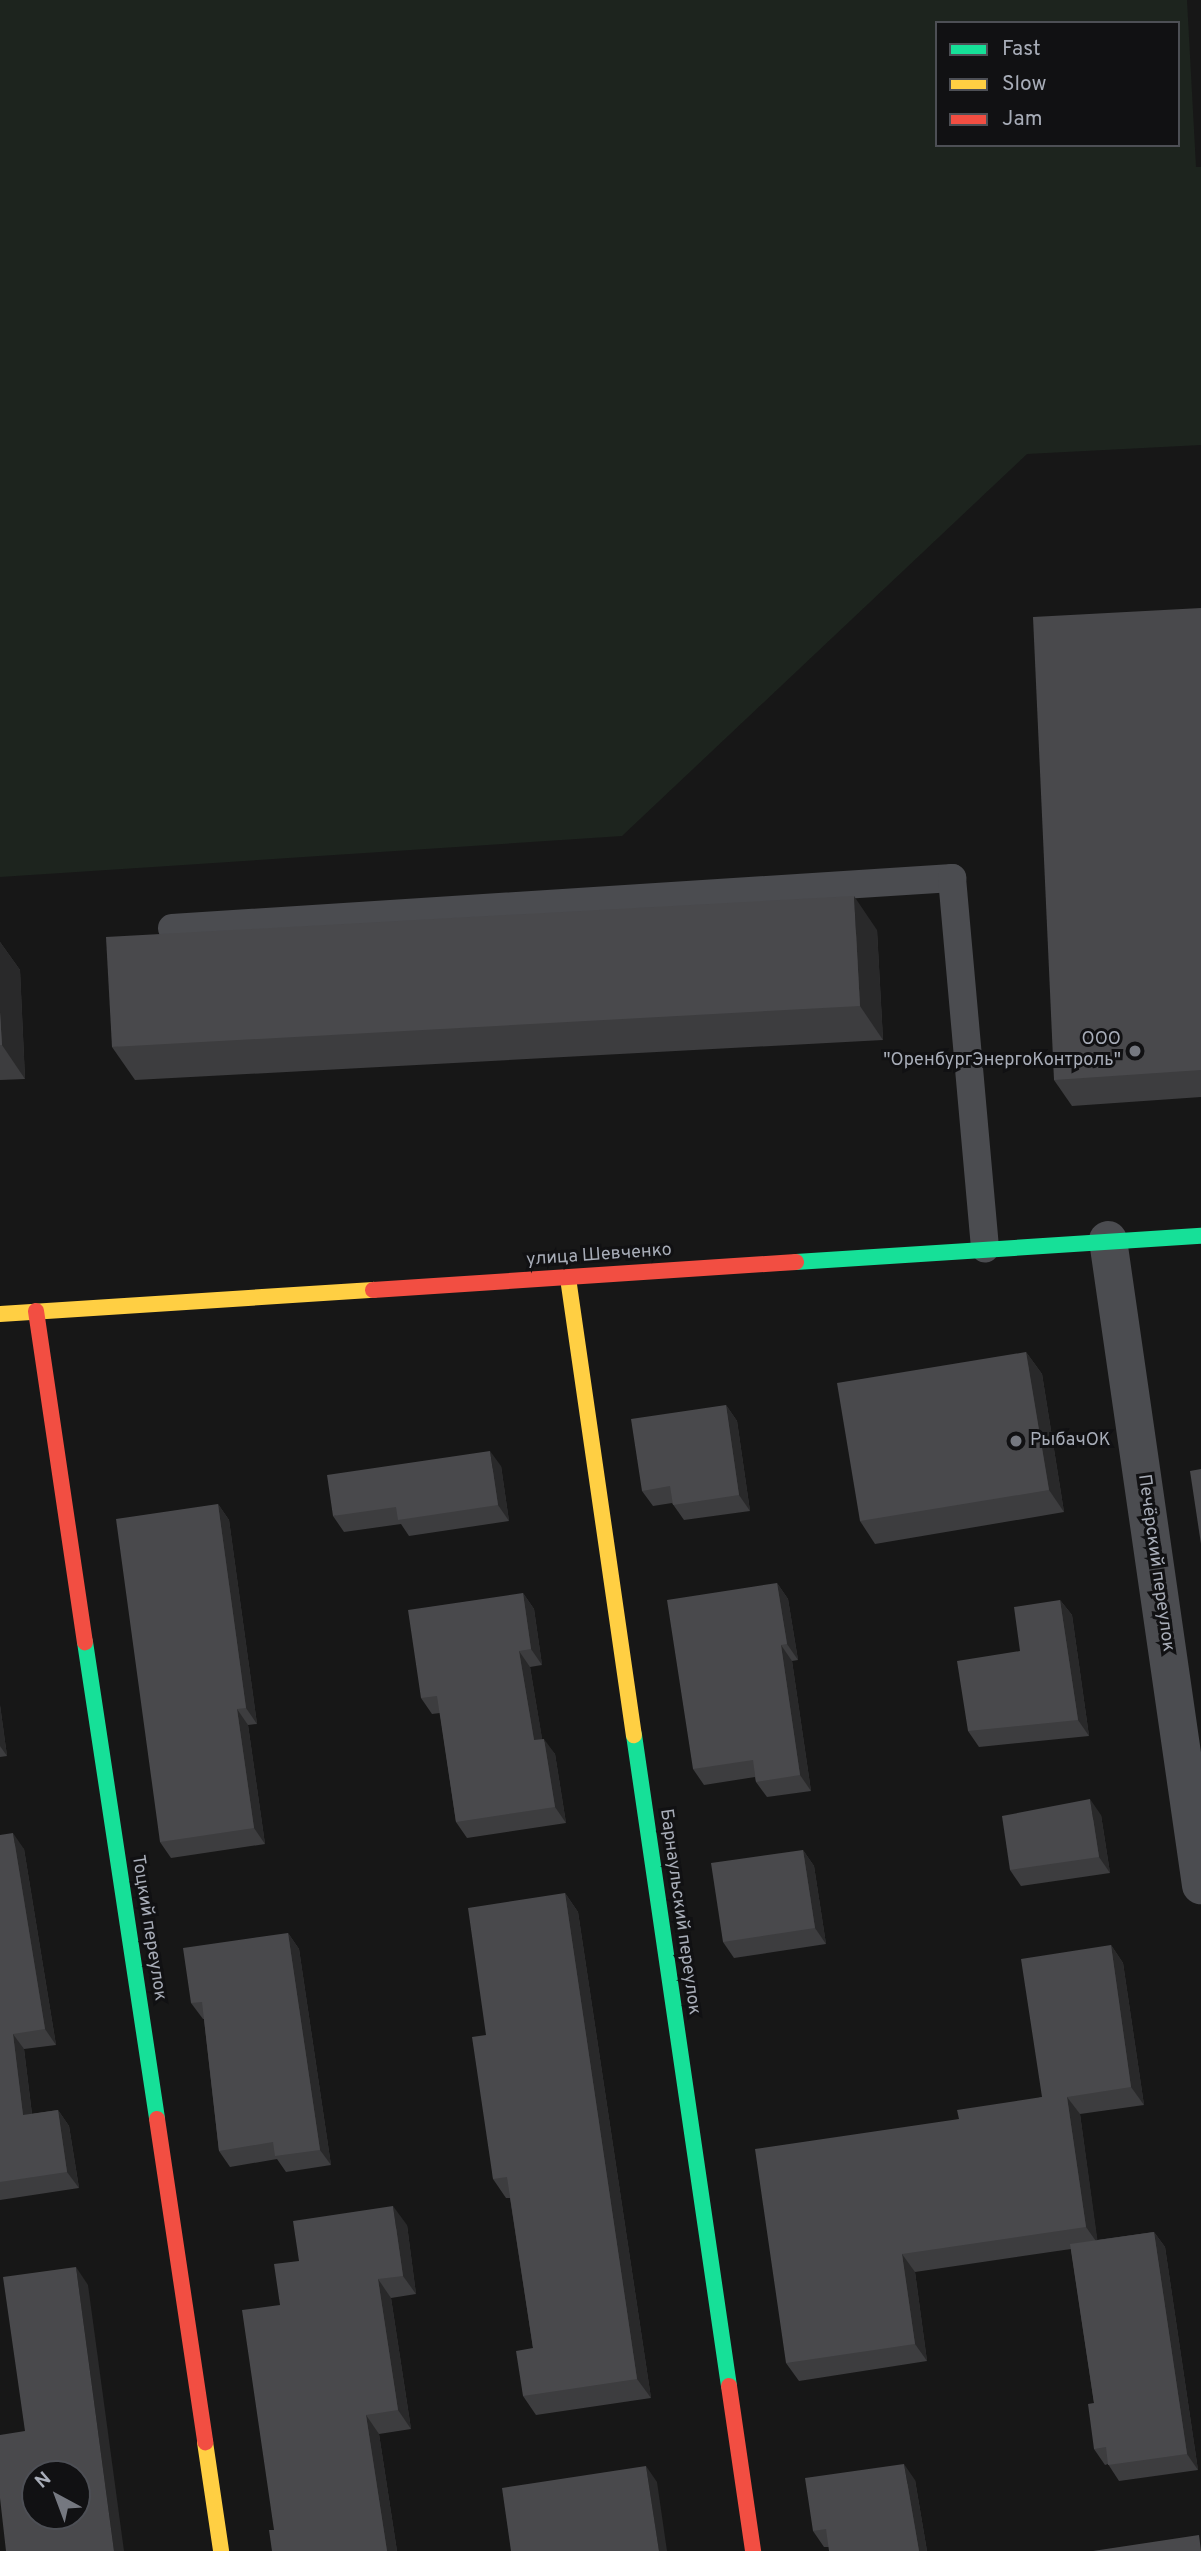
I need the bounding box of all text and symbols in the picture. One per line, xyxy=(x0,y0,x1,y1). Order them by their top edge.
legend xyxy=(935,21,1180,147)
text: Fast xyxy=(1002,36,1041,63)
text: Slow xyxy=(1002,71,1047,98)
text: Jam xyxy=(1002,106,1043,133)
place label: ООО "ОренбургЭнергоКонтроль" xyxy=(883,1030,1121,1072)
marker: ООО "ОренбургЭнергоКонтроль" xyxy=(1127,1043,1143,1059)
street label: улица Шевченко xyxy=(525,1240,673,1272)
place label: РыбачОК xyxy=(1030,1430,1111,1452)
marker: РыбачОК xyxy=(1008,1433,1024,1449)
street label: Печёрский переулок xyxy=(1132,1473,1178,1653)
street label: Барнаульский переулок xyxy=(654,1808,704,2016)
street label: Тоцкий переулок xyxy=(126,1854,170,2002)
north arrow xyxy=(21,2460,91,2530)
text: N xyxy=(31,2467,57,2494)

